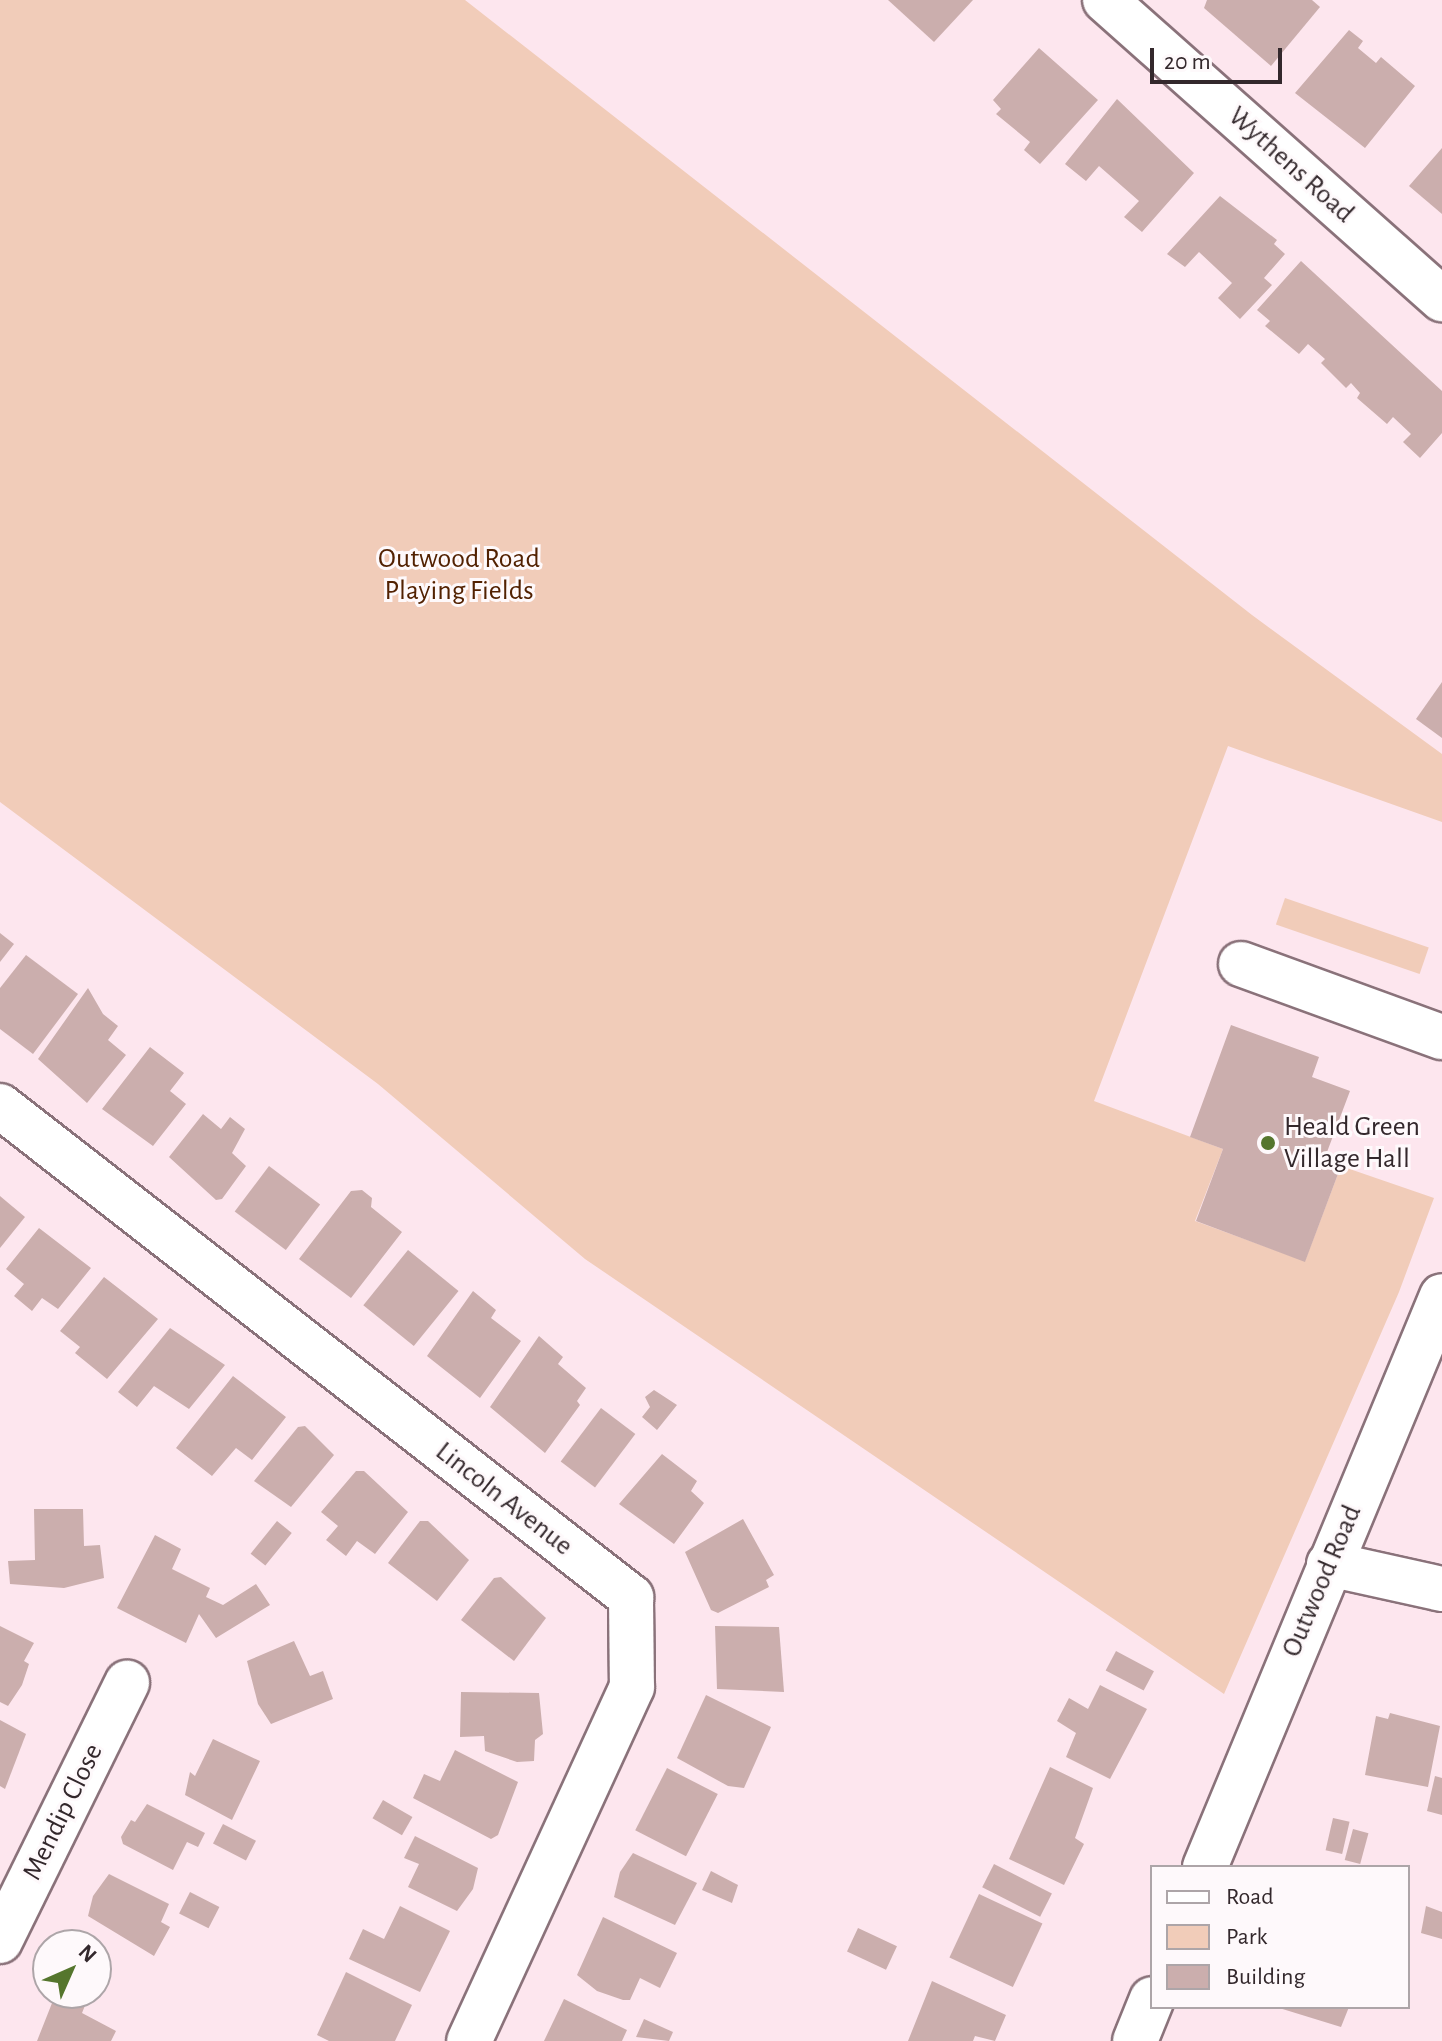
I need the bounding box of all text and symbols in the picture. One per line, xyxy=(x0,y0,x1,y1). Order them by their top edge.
scale bar xyxy=(1154,32,1286,82)
text: 20 m xyxy=(1164,50,1211,74)
street label: Wythens Road xyxy=(1221,100,1361,230)
park label: Outwood Road Playing Fields xyxy=(378,542,540,608)
place label: Heald Green Village Hall xyxy=(1284,1110,1420,1176)
marker: Heald Green Village Hall xyxy=(1259,1134,1277,1152)
street label: Lincoln Avenue xyxy=(429,1435,579,1563)
street label: Outwood Road xyxy=(1275,1500,1369,1662)
street label: Mendip Close xyxy=(16,1738,110,1886)
legend xyxy=(1150,1865,1410,2009)
text: Road xyxy=(1226,1885,1274,1909)
text: Park xyxy=(1226,1925,1267,1949)
north arrow xyxy=(32,1929,112,2009)
text: N xyxy=(74,1940,101,1967)
text: Building xyxy=(1226,1965,1305,1989)

